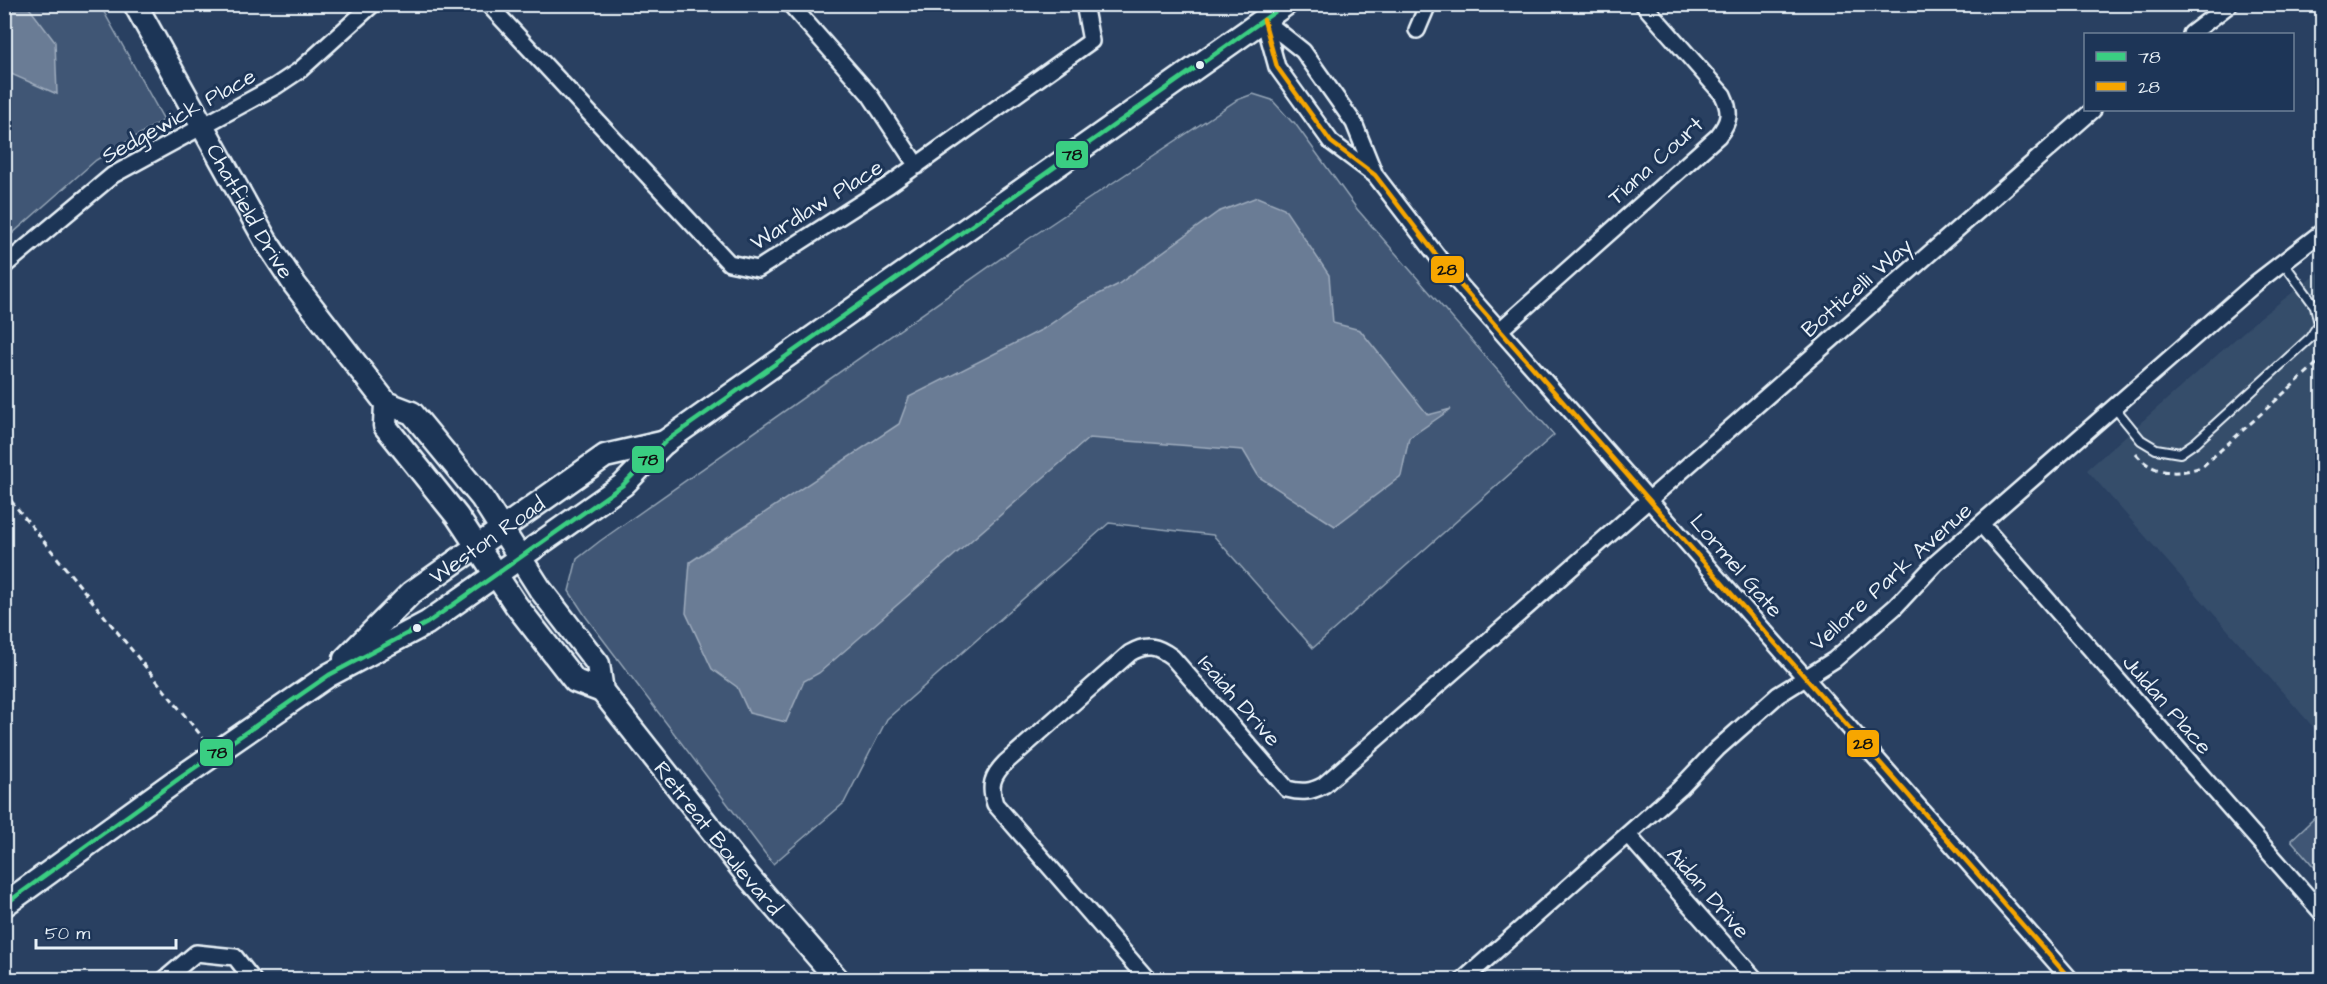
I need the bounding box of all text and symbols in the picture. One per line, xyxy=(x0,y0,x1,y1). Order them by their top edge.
legend xyxy=(2084,33,2294,111)
text: 78 xyxy=(2138,45,2161,70)
unlabelled marker xyxy=(1194,59,1206,71)
street label: Sedgewick Place xyxy=(96,61,262,173)
text: 28 xyxy=(2138,75,2160,100)
street label: Tiana Court xyxy=(1601,110,1711,213)
street label: Chatfield Drive xyxy=(198,138,301,285)
line badge: 78 xyxy=(1055,140,1089,169)
text: 78 xyxy=(1061,144,1083,166)
street label: Wardlaw Place xyxy=(745,152,889,258)
street label: Botticelli Way xyxy=(1795,231,1920,346)
line badge: 28 xyxy=(1430,255,1465,284)
text: 28 xyxy=(1436,259,1457,281)
line badge: 78 xyxy=(631,445,665,474)
text: 78 xyxy=(637,449,659,471)
street label: Weston Road xyxy=(423,489,552,592)
street label: Vellore Park Avenue xyxy=(1803,496,1979,659)
street label: Lormel Gate xyxy=(1682,507,1790,625)
unlabelled marker xyxy=(411,622,423,634)
street label: Isaiah Drive xyxy=(1190,648,1288,754)
street label: Juldan Place xyxy=(2115,648,2219,762)
line badge: 28 xyxy=(1846,729,1880,758)
text: 28 xyxy=(1852,733,1873,755)
line badge: 78 xyxy=(199,738,234,767)
text: 78 xyxy=(206,742,228,764)
street label: Retreat Boulevard xyxy=(646,755,789,923)
street label: Aidan Drive xyxy=(1659,840,1757,946)
scale bar xyxy=(36,912,176,950)
text: 50 m xyxy=(45,921,90,946)

